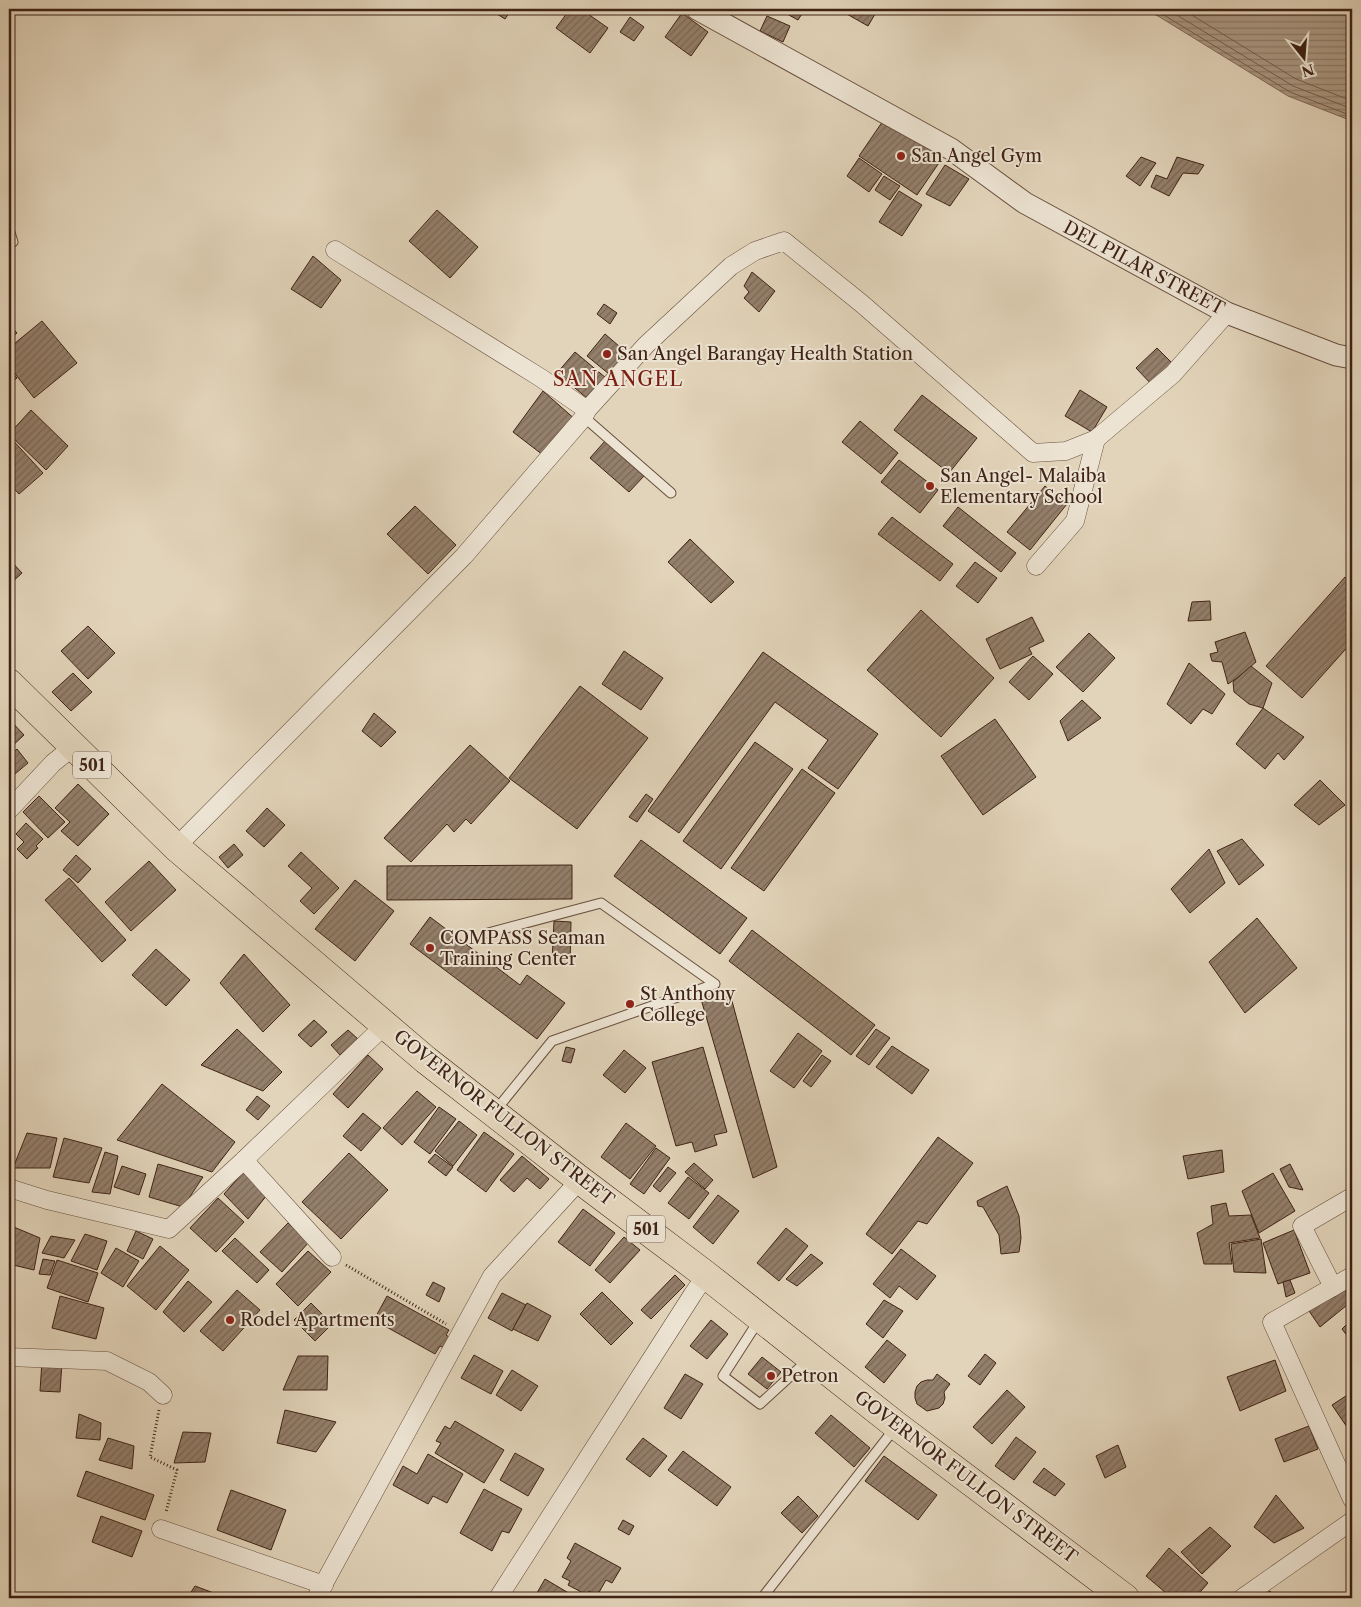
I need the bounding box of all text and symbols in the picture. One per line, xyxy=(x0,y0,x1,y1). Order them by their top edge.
north arrow xyxy=(1278,32,1328,82)
text: N xyxy=(1299,60,1316,81)
place label: San Angel Gym xyxy=(911,145,1042,167)
marker: San Angel Gym xyxy=(895,150,907,162)
street label: DEL PILAR STREET xyxy=(1060,216,1229,320)
place label: San Angel Barangay Health Station xyxy=(617,343,913,365)
marker: San Angel Barangay Health Station xyxy=(601,348,613,360)
district label: SAN ANGEL xyxy=(553,367,683,391)
place label: San Angel- Malaiba Elementary School xyxy=(940,465,1107,508)
marker: San Angel- Malaiba Elementary School xyxy=(924,480,936,492)
road number: 501 xyxy=(73,752,111,778)
place label: COMPASS Seaman Training Center xyxy=(440,927,605,970)
marker: COMPASS Seaman Training Center xyxy=(424,942,436,954)
place label: St Anthony College xyxy=(640,983,736,1026)
marker: St Anthony College xyxy=(624,998,636,1010)
street label: GOVERNOR FULLON STREET xyxy=(390,1025,619,1211)
road number: 501 xyxy=(627,1216,665,1242)
place label: Rodel Apartments xyxy=(240,1309,395,1331)
marker: Rodel Apartments xyxy=(224,1314,236,1326)
place label: Petron xyxy=(781,1365,839,1387)
marker: Petron xyxy=(765,1370,777,1382)
street label: GOVERNOR FULLON STREET xyxy=(850,1386,1082,1568)

